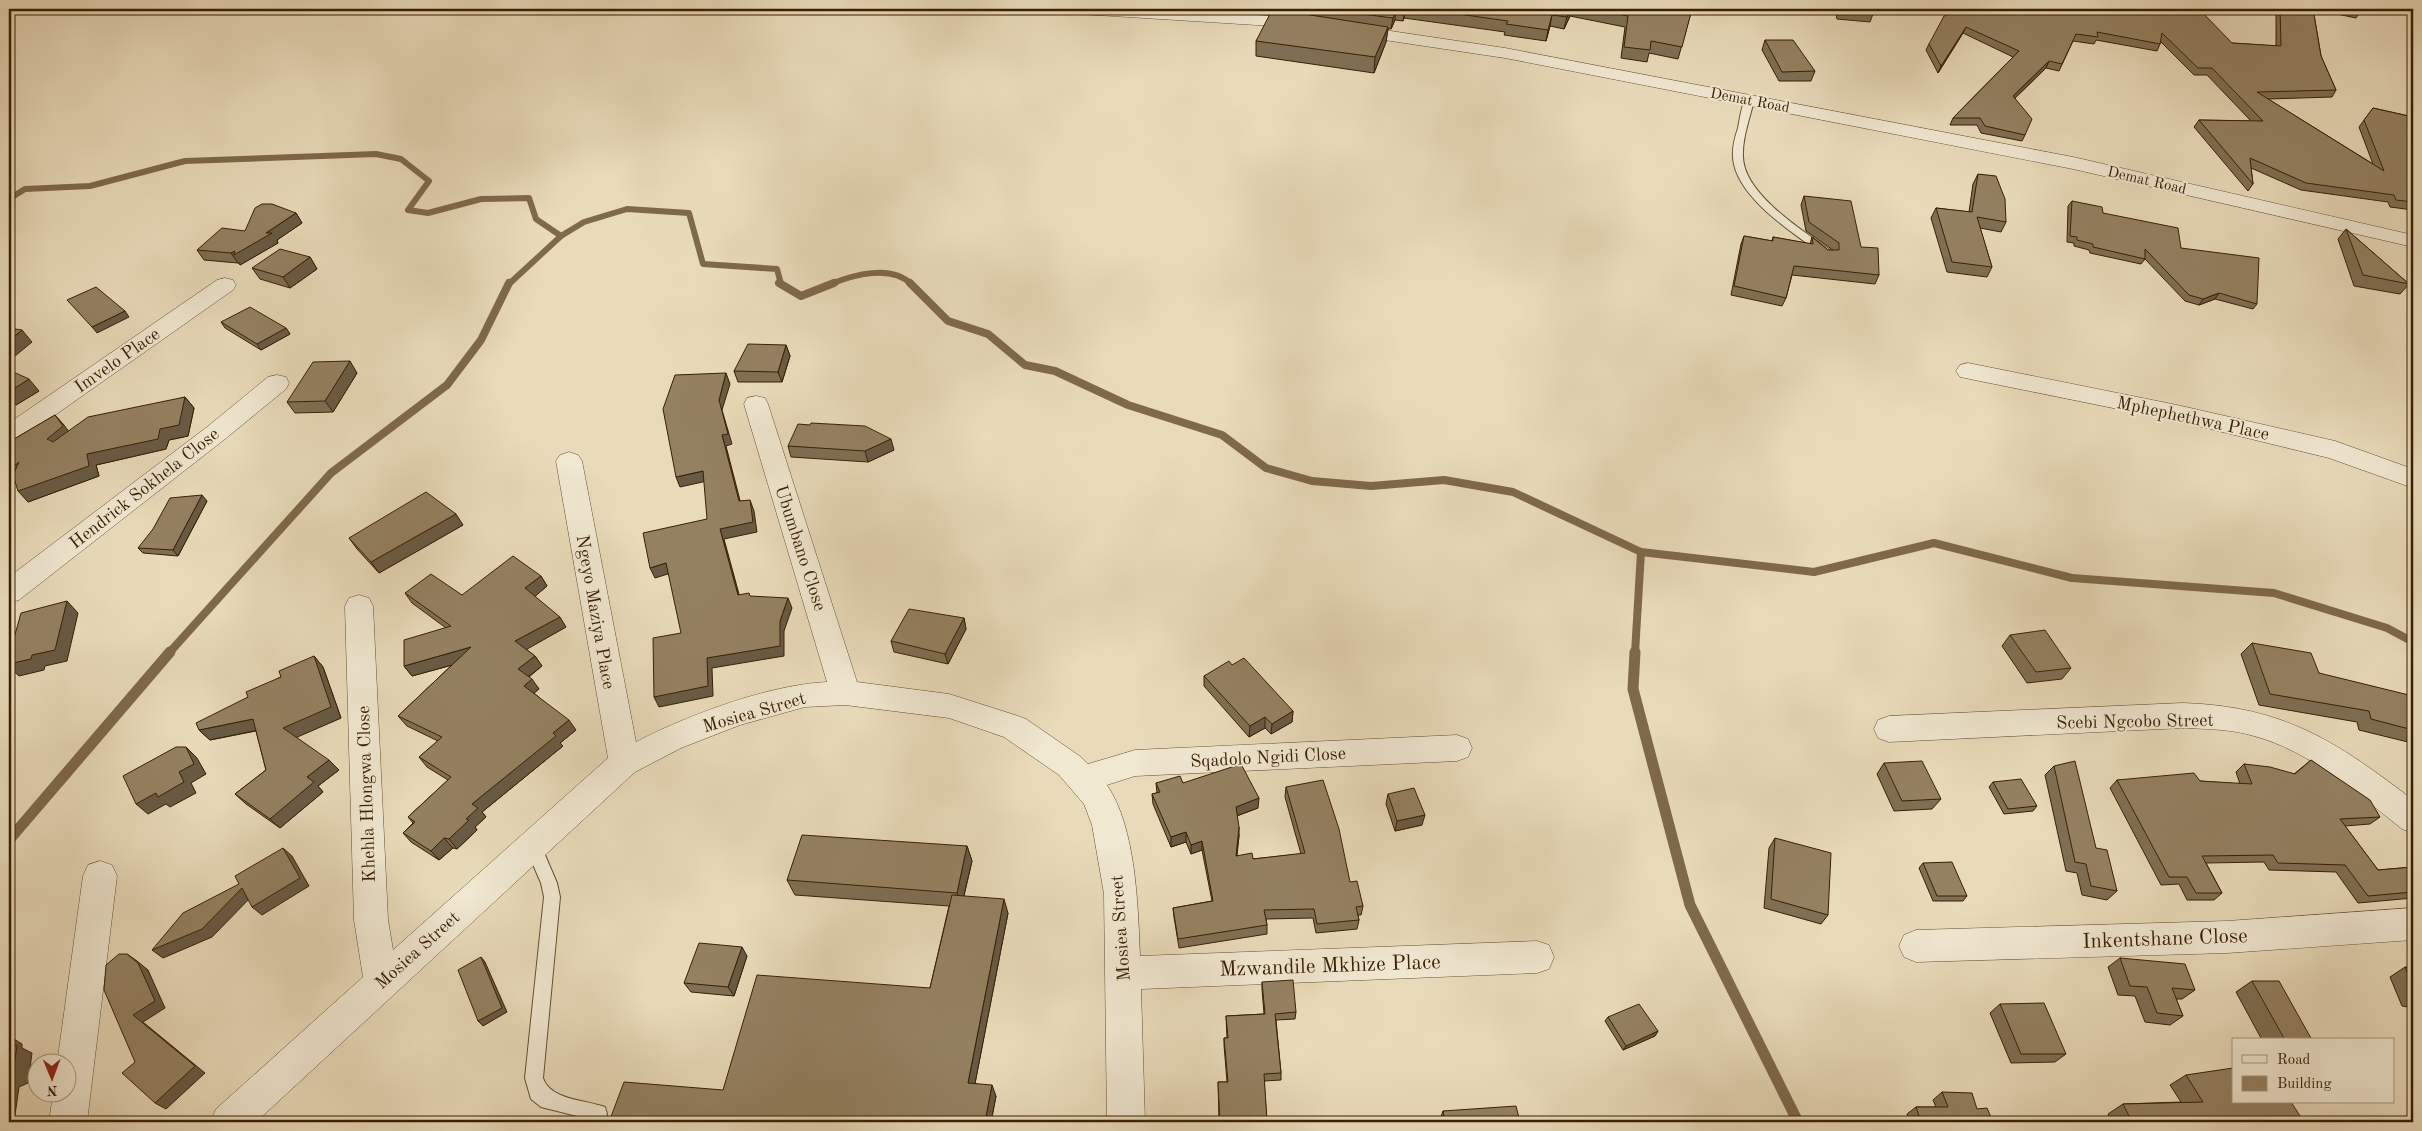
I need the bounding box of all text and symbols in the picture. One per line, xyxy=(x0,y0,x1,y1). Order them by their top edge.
street label: Demat Road xyxy=(1709,86,1791,117)
street label: Demat Road xyxy=(2106,165,2188,198)
street label: Imvelo Place xyxy=(72,325,163,397)
street label: Mphephethwa Place xyxy=(2115,394,2271,444)
street label: Hendrick Sokhela Close xyxy=(66,425,223,553)
street label: Ubumbano Close xyxy=(771,483,829,613)
street label: Ngeyo Maziya Place xyxy=(573,534,617,691)
street label: Mosiea Street xyxy=(701,690,808,736)
street label: Khehla Hlongwa Close xyxy=(355,705,379,883)
street label: Scebi Ngcobo Street xyxy=(2056,712,2214,732)
street label: Sqadolo Ngidi Close xyxy=(1190,745,1346,771)
street label: Mosiea Street xyxy=(1108,874,1134,982)
street label: Mosiea Street xyxy=(372,908,463,993)
street label: Inkentshane Close xyxy=(2082,926,2248,953)
street label: Mzwandile Mkhize Place xyxy=(1219,952,1441,981)
legend xyxy=(2232,1038,2394,1104)
text: Road xyxy=(2277,1053,2311,1068)
north arrow xyxy=(28,1054,78,1104)
text: Building xyxy=(2277,1077,2332,1092)
text: N xyxy=(46,1083,58,1097)

